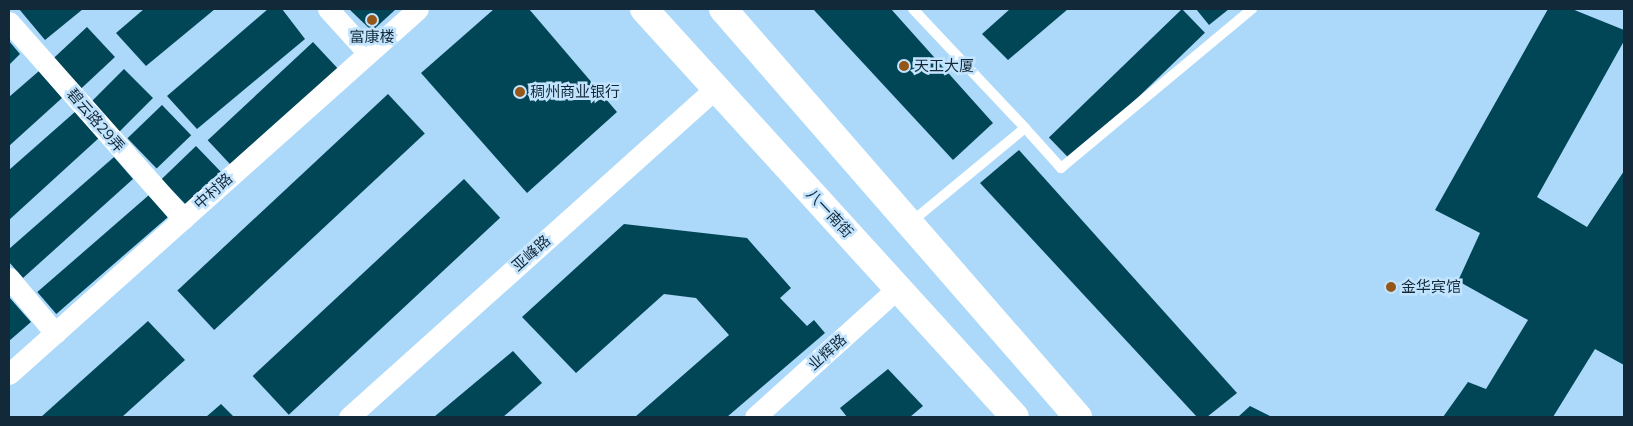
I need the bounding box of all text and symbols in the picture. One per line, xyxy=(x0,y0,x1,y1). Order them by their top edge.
marker: 富康楼 xyxy=(366,14,378,26)
place label: 富康楼 xyxy=(350,28,394,46)
place label: 天工大厦 xyxy=(914,57,974,75)
marker: 天工大厦 xyxy=(898,60,910,72)
place label: 稠州商业银行 xyxy=(530,83,620,101)
street label: 碧云路29弄 xyxy=(64,85,128,155)
marker: 稠州商业银行 xyxy=(514,86,526,98)
street label: 中村路 xyxy=(190,169,236,213)
street label: 八一南街 xyxy=(803,185,857,241)
street label: 亚峰路 xyxy=(508,231,554,275)
place label: 金华宾馆 xyxy=(1401,278,1461,296)
marker: 金华宾馆 xyxy=(1385,281,1397,293)
street label: 业辉路 xyxy=(804,330,850,374)

